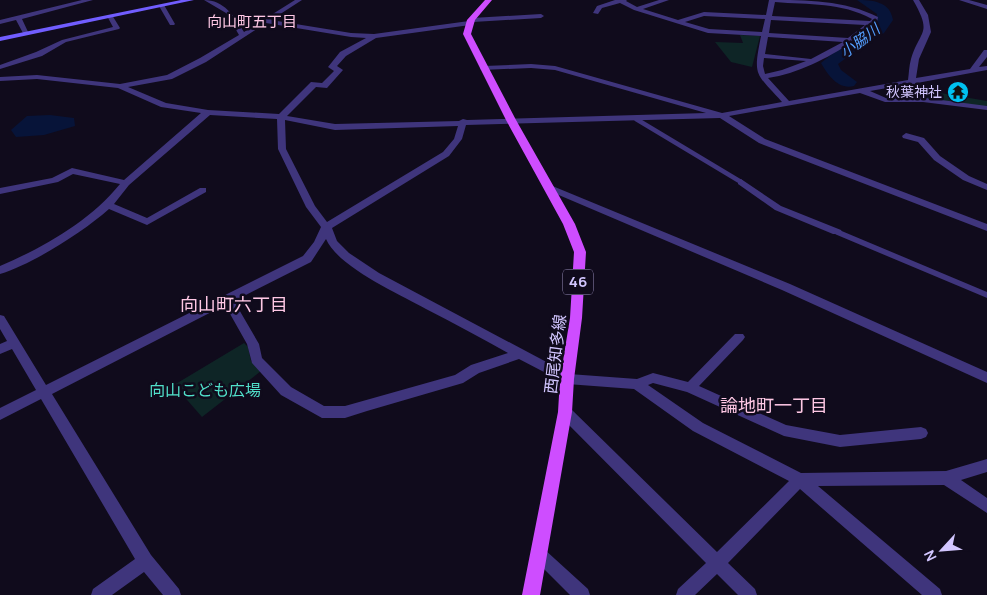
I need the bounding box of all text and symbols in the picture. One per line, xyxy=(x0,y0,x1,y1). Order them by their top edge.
district label: 向山町五丁目 xyxy=(207,11,297,32)
water label: 小脇川 xyxy=(835,17,886,63)
temple icon: 秋葉神社 xyxy=(946,80,970,104)
place label: 秋葉神社 xyxy=(886,82,942,101)
road number: 46 xyxy=(563,270,593,294)
district label: 向山町六丁目 xyxy=(180,292,288,316)
street label: 西尾知多線 xyxy=(539,313,571,395)
park label: 向山こども広場 xyxy=(149,379,261,401)
district label: 論地町一丁目 xyxy=(720,393,828,417)
north arrow xyxy=(917,525,967,575)
text: N xyxy=(919,547,941,565)

